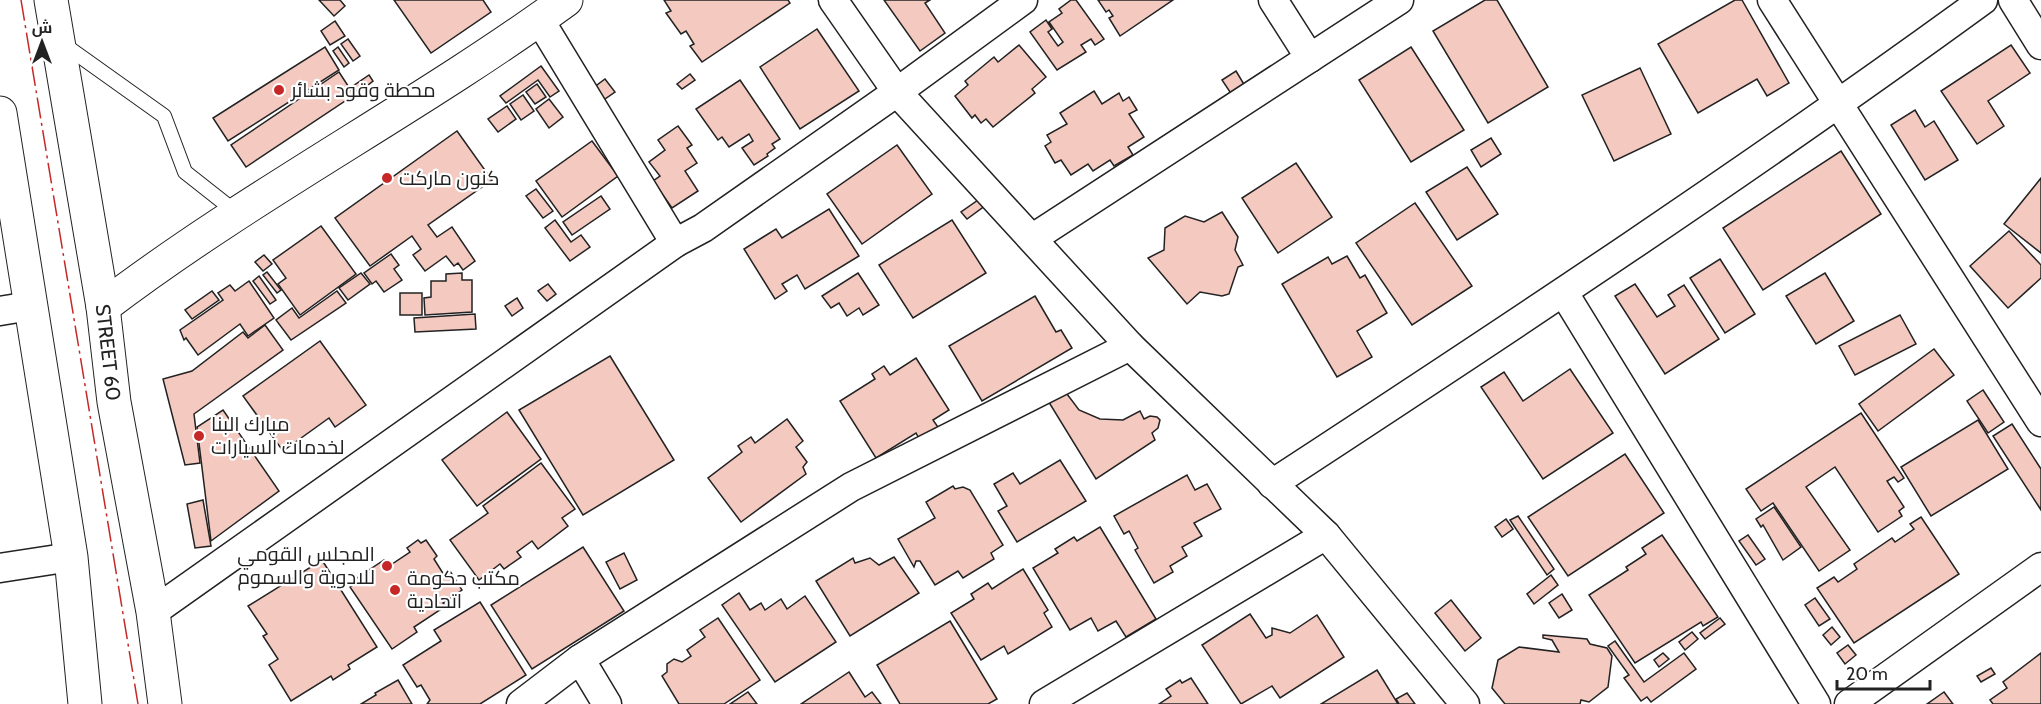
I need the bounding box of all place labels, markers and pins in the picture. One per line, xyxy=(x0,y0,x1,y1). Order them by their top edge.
place label: محطة وقود بشائر xyxy=(290,78,435,102)
marker: محطة وقود بشائر xyxy=(272,83,286,97)
place label: كنون ماركت xyxy=(399,166,500,191)
marker: كنون ماركت xyxy=(380,171,394,185)
place label: مبارك البنا لخدمات السيارات xyxy=(211,412,345,459)
marker: مبارك البنا لخدمات السيارات xyxy=(192,429,206,443)
place label: المجلس القومي للادوية والسموم xyxy=(237,542,375,591)
marker: المجلس القومي للادوية والسموم xyxy=(380,559,394,573)
place label: مكتب حكومة اتحادية xyxy=(407,566,520,613)
marker: مكتب حكومة اتحادية xyxy=(388,583,402,597)

